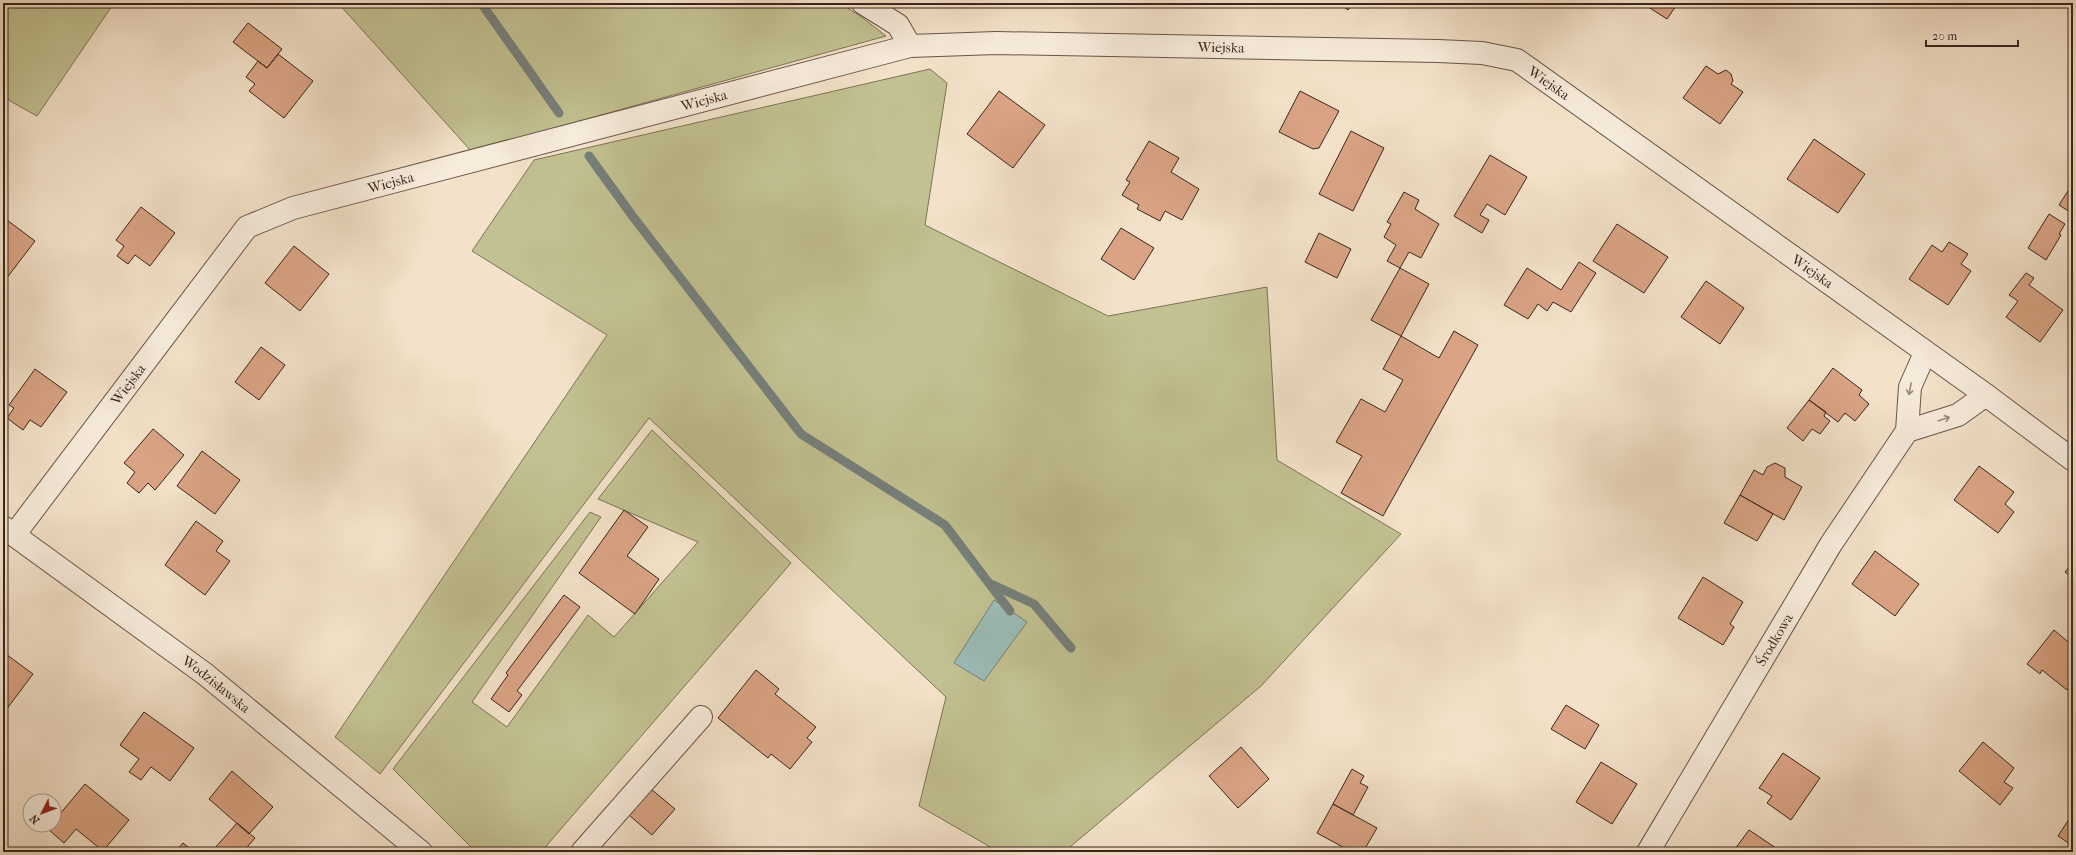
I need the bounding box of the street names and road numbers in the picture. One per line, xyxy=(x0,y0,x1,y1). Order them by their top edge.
street label: Wiejska xyxy=(1196,38,1245,56)
street label: Wiejska xyxy=(1524,62,1573,104)
street label: Wiejska xyxy=(678,86,730,115)
street label: Wiejska xyxy=(365,168,416,197)
street label: Wiejska xyxy=(1788,250,1837,292)
street label: Wiejska xyxy=(106,360,149,409)
street label: Środkowa xyxy=(1751,610,1797,669)
street label: Wodzisławska xyxy=(178,651,254,717)

